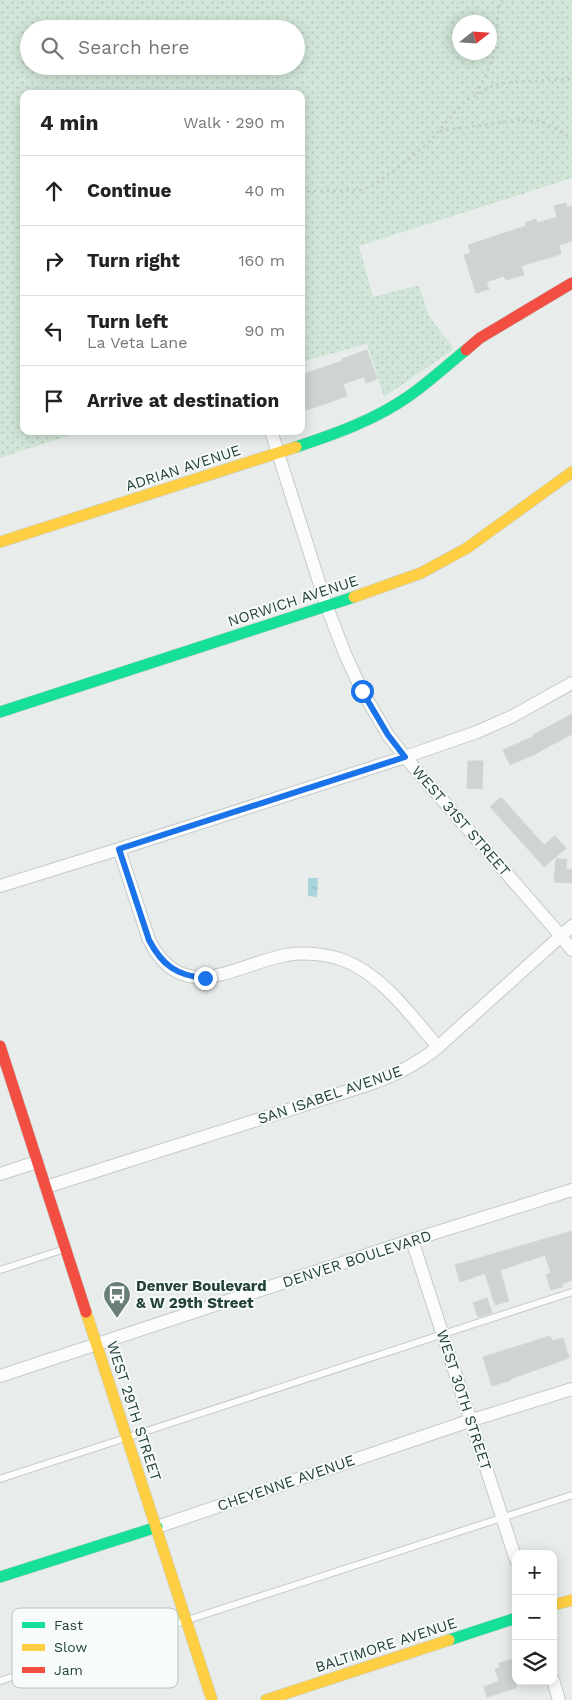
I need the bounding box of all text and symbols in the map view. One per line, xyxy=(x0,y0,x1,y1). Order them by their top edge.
north arrow xyxy=(452,15,497,60)
search box xyxy=(20,20,305,75)
icon: search xyxy=(38,34,66,62)
text: Search here xyxy=(78,36,189,59)
text: 4 min xyxy=(40,110,98,135)
text: Walk · 290 m xyxy=(183,113,285,132)
icon: ahead xyxy=(40,177,68,205)
text: Continue xyxy=(87,179,171,202)
text: 40 m xyxy=(245,181,285,200)
icon: right xyxy=(40,247,68,275)
text: Turn right xyxy=(87,249,180,272)
text: 160 m xyxy=(238,251,285,270)
text: Turn left xyxy=(87,310,168,333)
icon: left xyxy=(40,317,68,345)
text: 90 m xyxy=(244,321,285,340)
text: La Veta Lane xyxy=(87,333,187,352)
icon: arrive xyxy=(40,387,68,415)
text: Arrive at destination xyxy=(87,389,279,412)
street label: ADRIAN AVENUE xyxy=(123,441,243,495)
street label: NORWICH AVENUE xyxy=(225,571,361,631)
route start xyxy=(351,680,374,703)
street label: WEST 31ST STREET xyxy=(408,762,514,880)
route end xyxy=(194,967,217,990)
street label: SAN ISABEL AVENUE xyxy=(256,1062,404,1128)
street label: DENVER BOULEVARD xyxy=(280,1226,434,1292)
place label: Denver Boulevard & W 29th Street xyxy=(136,1277,267,1312)
bus stop icon: Denver Boulevard & W 29th Street xyxy=(102,1280,132,1319)
street label: WEST 30TH STREET xyxy=(433,1328,495,1472)
street label: WEST 29TH STREET xyxy=(103,1339,165,1483)
street label: CHEYENNE AVENUE xyxy=(215,1451,357,1515)
map controls xyxy=(512,1550,557,1685)
button: + xyxy=(512,1550,557,1595)
button: − xyxy=(512,1595,557,1640)
legend xyxy=(12,1608,178,1688)
street label: BALTIMORE AVENUE xyxy=(313,1614,459,1676)
text: Fast xyxy=(54,1617,83,1633)
text: Slow xyxy=(54,1639,87,1655)
button: layers xyxy=(512,1640,557,1685)
text: Jam xyxy=(54,1662,83,1678)

